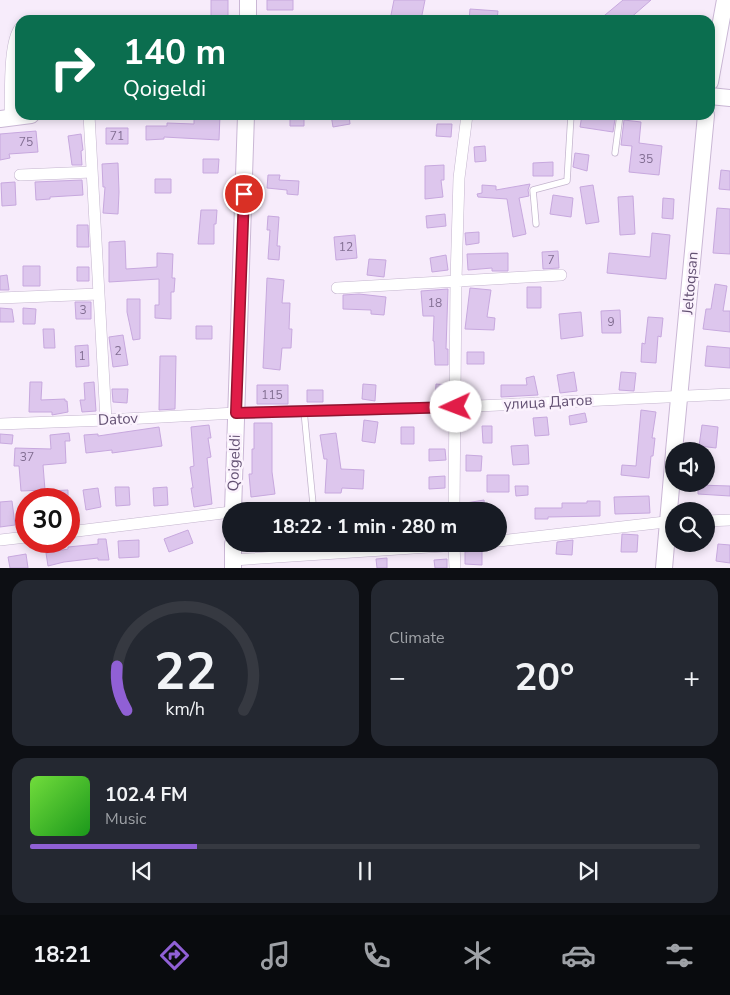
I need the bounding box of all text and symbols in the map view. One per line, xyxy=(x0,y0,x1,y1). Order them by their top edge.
text: 140 m xyxy=(123,29,226,76)
icon: right xyxy=(40,35,105,100)
text: Qoigeldi xyxy=(123,74,206,104)
house number: 71 xyxy=(110,128,124,144)
house number: 75 xyxy=(19,134,33,150)
house number: 35 xyxy=(639,151,653,167)
pin xyxy=(223,173,265,215)
icon: arrive xyxy=(230,180,258,208)
house number: 12 xyxy=(339,239,353,255)
street label: Jeltoqsan xyxy=(677,251,703,316)
house number: 7 xyxy=(547,252,555,268)
house number: 18 xyxy=(428,295,442,311)
house number: 3 xyxy=(79,302,87,318)
house number: 9 xyxy=(607,314,615,330)
house number: 2 xyxy=(114,343,122,359)
house number: 1 xyxy=(78,348,86,364)
position arrow xyxy=(429,380,481,432)
house number: 115 xyxy=(261,387,283,403)
street label: улица Датов xyxy=(503,390,593,414)
street label: Datov xyxy=(97,408,139,430)
street label: Qoigeldi xyxy=(223,434,245,492)
map controls xyxy=(665,442,715,552)
button: sound xyxy=(665,442,715,492)
house number: 37 xyxy=(20,449,34,465)
speed limit sign: 30 xyxy=(15,488,80,553)
button: search xyxy=(665,502,715,552)
text: 18:22 · 1 min · 280 m xyxy=(272,514,457,540)
text: Climate xyxy=(389,627,444,649)
text: 22 xyxy=(154,636,217,707)
text: 20° xyxy=(514,652,575,703)
text: − xyxy=(389,659,406,697)
text: + xyxy=(683,659,700,697)
text: km/h xyxy=(166,697,205,721)
text: 102.4 FM xyxy=(105,782,188,808)
text: Music xyxy=(105,808,146,830)
icon: previous xyxy=(128,857,156,885)
icon: pause xyxy=(351,857,379,885)
icon: next xyxy=(574,857,602,885)
icon: directions xyxy=(157,938,192,973)
icon: music xyxy=(258,938,293,973)
icon: phone xyxy=(359,938,394,973)
icon: climate xyxy=(460,938,495,973)
icon: car xyxy=(561,938,596,973)
icon: filters xyxy=(662,938,697,973)
text: 18:21 xyxy=(33,940,91,970)

